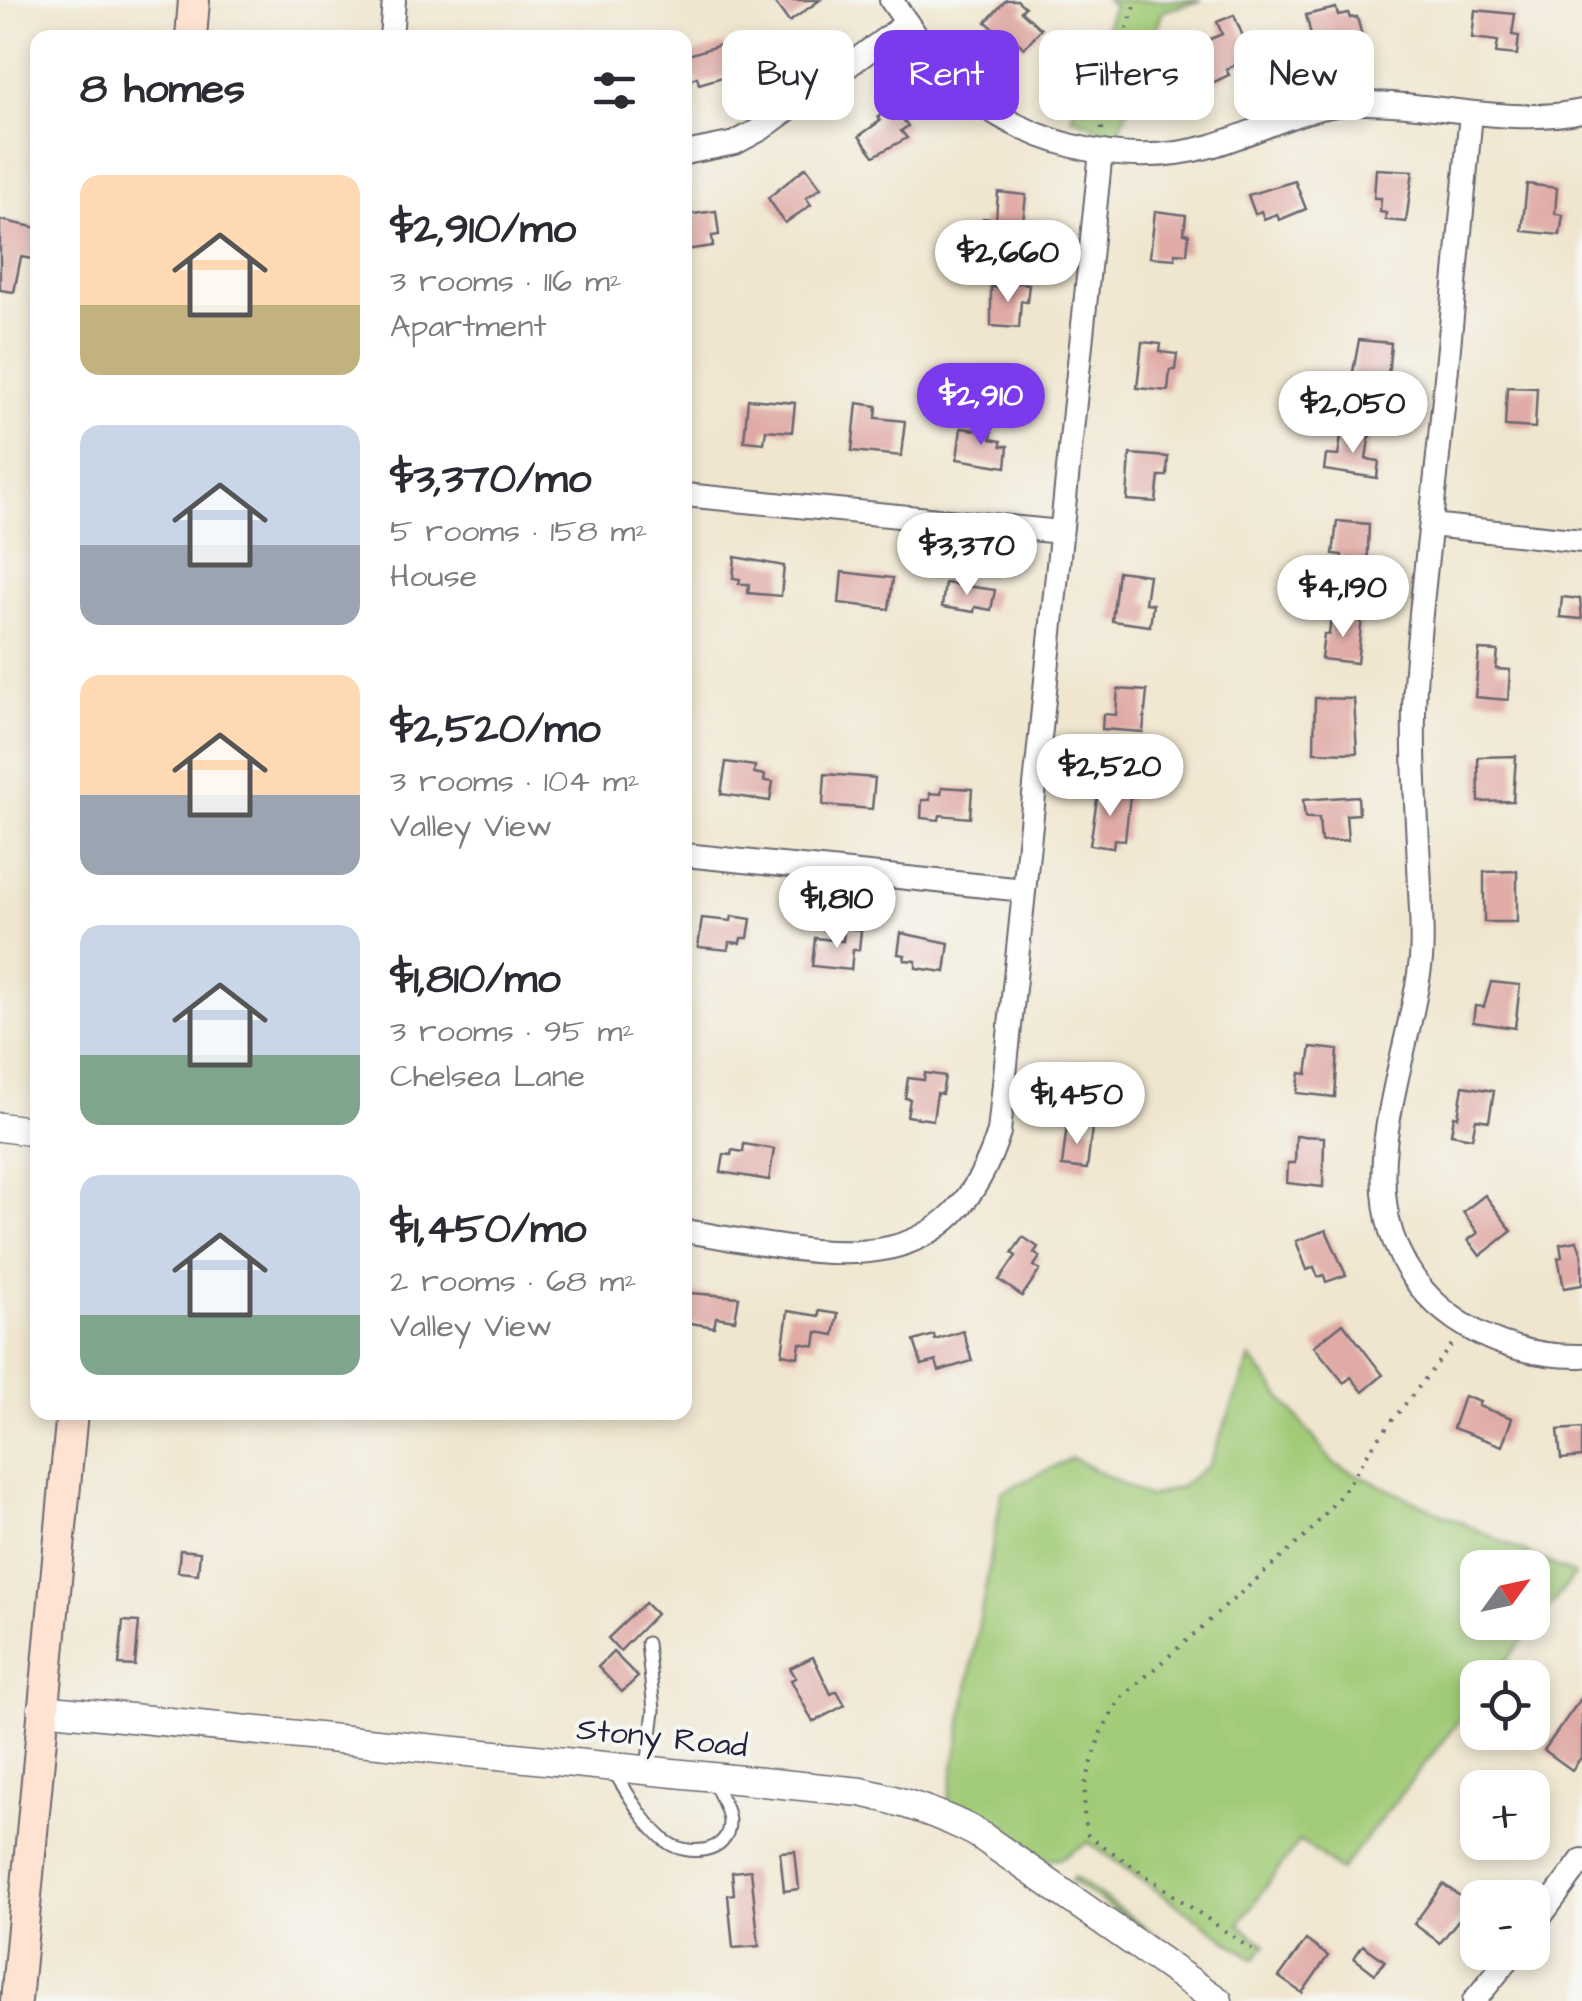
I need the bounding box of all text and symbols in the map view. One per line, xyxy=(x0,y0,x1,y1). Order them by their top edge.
chip: Buy xyxy=(722,30,854,120)
chip: Rent xyxy=(874,30,1019,120)
chip: Filters xyxy=(1039,30,1214,120)
chip: New xyxy=(1234,30,1374,120)
text: 8 homes xyxy=(80,61,245,119)
icon: filters xyxy=(587,63,642,118)
text: $2,910/mo xyxy=(390,201,576,259)
icon: home xyxy=(160,215,280,335)
pin: $2,660 xyxy=(927,220,1089,305)
text: $2,660 xyxy=(957,230,1059,275)
text: 3 rooms · 116 m² xyxy=(390,259,622,304)
text: Apartment xyxy=(390,304,546,349)
pin: $2,910 xyxy=(900,363,1062,448)
pin: $2,050 xyxy=(1272,371,1434,456)
text: $2,910 xyxy=(939,373,1023,418)
text: $2,050 xyxy=(1301,381,1405,426)
text: $3,370/mo xyxy=(390,451,591,509)
icon: home xyxy=(160,465,280,585)
text: 5 rooms · 158 m² xyxy=(390,509,647,554)
pin: $3,370 xyxy=(886,513,1048,598)
text: $3,370 xyxy=(919,523,1015,568)
text: House xyxy=(390,554,477,599)
pin: $4,190 xyxy=(1262,555,1424,640)
text: $4,190 xyxy=(1299,565,1387,610)
text: $2,520/mo xyxy=(390,701,601,759)
icon: home xyxy=(160,715,280,835)
pin: $2,520 xyxy=(1029,734,1191,819)
text: $2,520 xyxy=(1059,744,1161,789)
text: 3 rooms · 104 m² xyxy=(390,759,640,804)
text: Valley View xyxy=(390,804,552,849)
pin: $1,810 xyxy=(756,866,918,951)
text: $1,810 xyxy=(801,876,873,921)
text: $1,810/mo xyxy=(390,951,561,1009)
icon: home xyxy=(160,965,280,1085)
text: 3 rooms · 95 m² xyxy=(390,1009,634,1054)
text: Chelsea Lane xyxy=(390,1054,585,1099)
pin: $1,450 xyxy=(996,1062,1158,1147)
text: $1,450 xyxy=(1031,1072,1123,1117)
text: $1,450/mo xyxy=(390,1201,586,1259)
icon: home xyxy=(160,1215,280,1335)
text: 2 rooms · 68 m² xyxy=(390,1259,636,1304)
text: Valley View xyxy=(390,1304,552,1349)
north arrow xyxy=(1460,1550,1550,1640)
map controls xyxy=(1460,1550,1550,1970)
button: locate xyxy=(1460,1660,1550,1750)
street label: Stony Road xyxy=(574,1707,750,1769)
button: + xyxy=(1460,1770,1550,1860)
button: − xyxy=(1460,1880,1550,1970)

